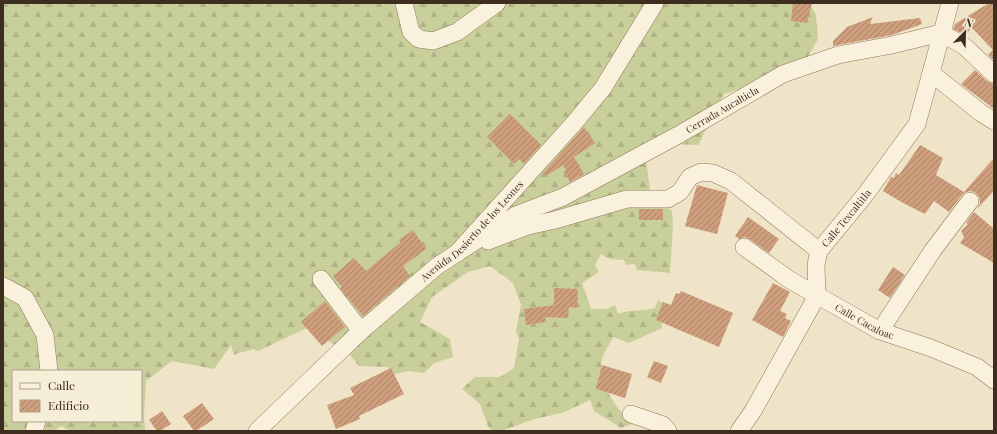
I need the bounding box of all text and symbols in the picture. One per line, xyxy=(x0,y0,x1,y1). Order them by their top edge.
north arrow xyxy=(945,12,985,52)
text: N xyxy=(963,14,976,31)
street label: Cerrada Aucalticla xyxy=(683,83,761,136)
street label: Avenida Desierto de los Leones xyxy=(417,177,526,285)
street label: Calle Texcaltitla xyxy=(818,186,874,250)
street label: Calle Cacaloac xyxy=(833,300,896,342)
legend xyxy=(12,370,142,422)
text: Calle xyxy=(48,377,75,393)
text: Edificio xyxy=(48,397,90,413)

